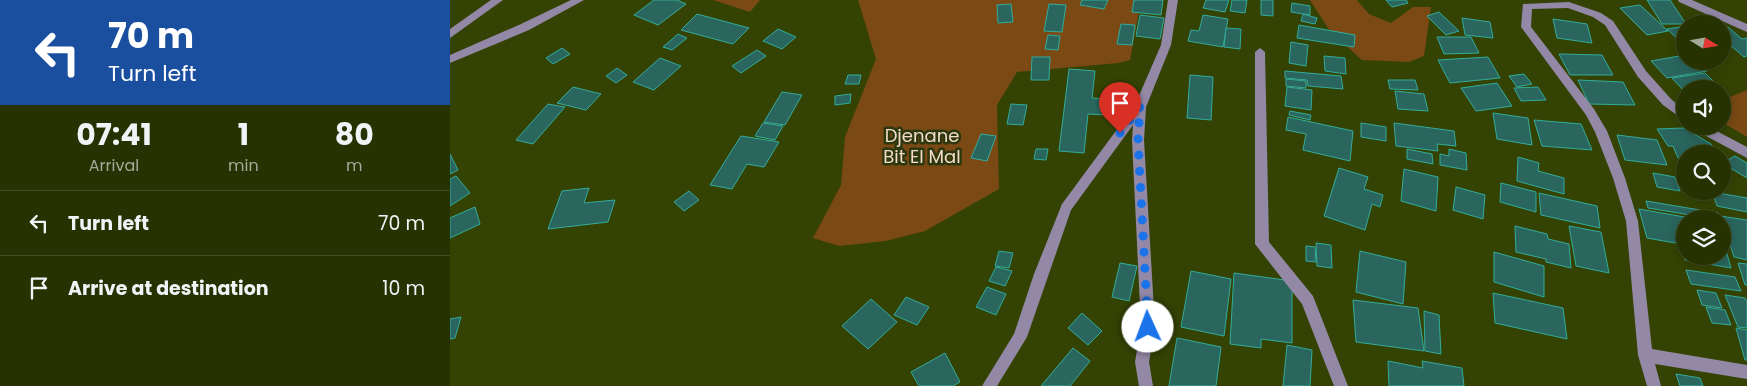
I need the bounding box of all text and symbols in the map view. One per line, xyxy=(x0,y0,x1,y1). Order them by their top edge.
text: 70 m xyxy=(108,11,194,60)
north arrow xyxy=(1676,15,1731,70)
map controls xyxy=(1676,15,1731,265)
icon: left xyxy=(25,20,90,85)
text: Turn left xyxy=(108,58,196,89)
button: sound xyxy=(1676,80,1731,135)
pin xyxy=(1099,82,1141,133)
icon: arrive xyxy=(1106,89,1134,117)
text: 07:41 xyxy=(76,113,152,156)
text: 1 xyxy=(238,113,249,156)
text: 80 xyxy=(335,113,374,156)
park label: Djenane Bit El Mal xyxy=(883,123,961,169)
button: search xyxy=(1676,145,1731,200)
text: Arrival xyxy=(89,154,139,177)
text: min xyxy=(228,154,259,177)
text: m xyxy=(346,154,363,177)
icon: left xyxy=(25,209,53,237)
text: Turn left xyxy=(68,210,149,237)
text: 70 m xyxy=(378,210,425,237)
button: layers xyxy=(1676,210,1731,265)
icon: arrive xyxy=(25,274,53,302)
text: Arrive at destination xyxy=(68,275,269,302)
text: 10 m xyxy=(382,275,425,302)
position arrow xyxy=(1121,300,1173,352)

